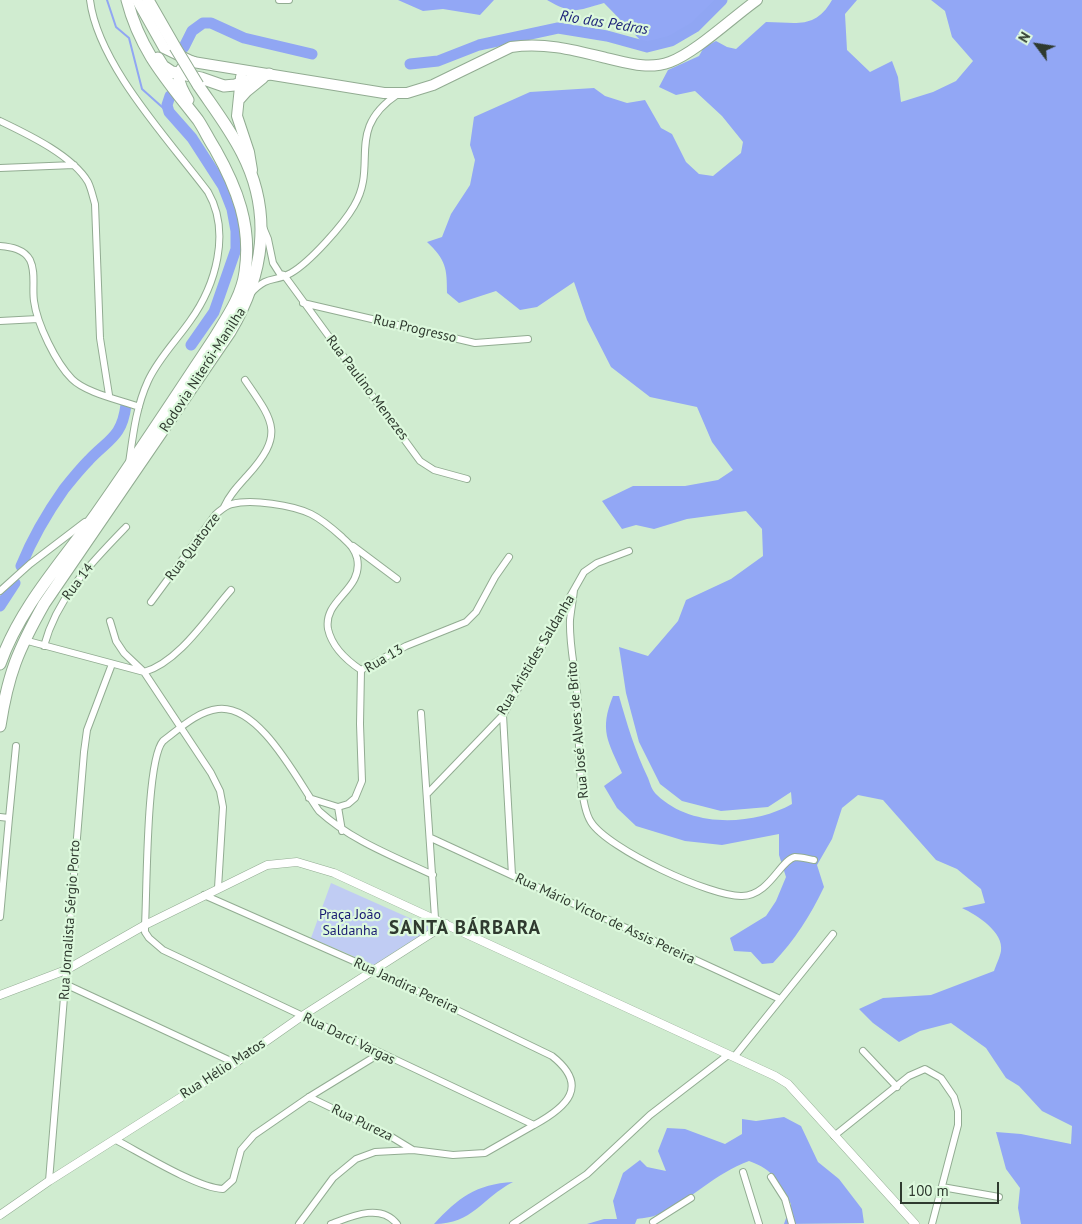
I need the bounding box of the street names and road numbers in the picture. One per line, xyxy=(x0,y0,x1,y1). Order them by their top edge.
street label: Rodovia Niterói-Manilha xyxy=(156,305,250,435)
street label: Rua Progresso xyxy=(372,311,458,347)
street label: Rua Paulino Menezes xyxy=(322,332,412,444)
street label: Rua Quatorze xyxy=(162,510,224,584)
street label: Rua 14 xyxy=(59,560,97,604)
street label: Rua Aristides Saldanha xyxy=(494,592,578,718)
street label: Rua 13 xyxy=(362,641,406,677)
street label: Rua José Alves de Brito xyxy=(564,661,592,799)
street label: Rua Jornalista Sérgio Porto xyxy=(56,839,84,1001)
street label: Rua Mário Victor de Assis Pereira xyxy=(512,870,698,968)
street label: Rua Jandira Pereira xyxy=(351,954,461,1018)
street label: Rua Darci Vargas xyxy=(300,1009,398,1069)
street label: Rua Hélio Matos xyxy=(177,1035,269,1103)
street label: Rua Pureza xyxy=(329,1101,395,1145)

